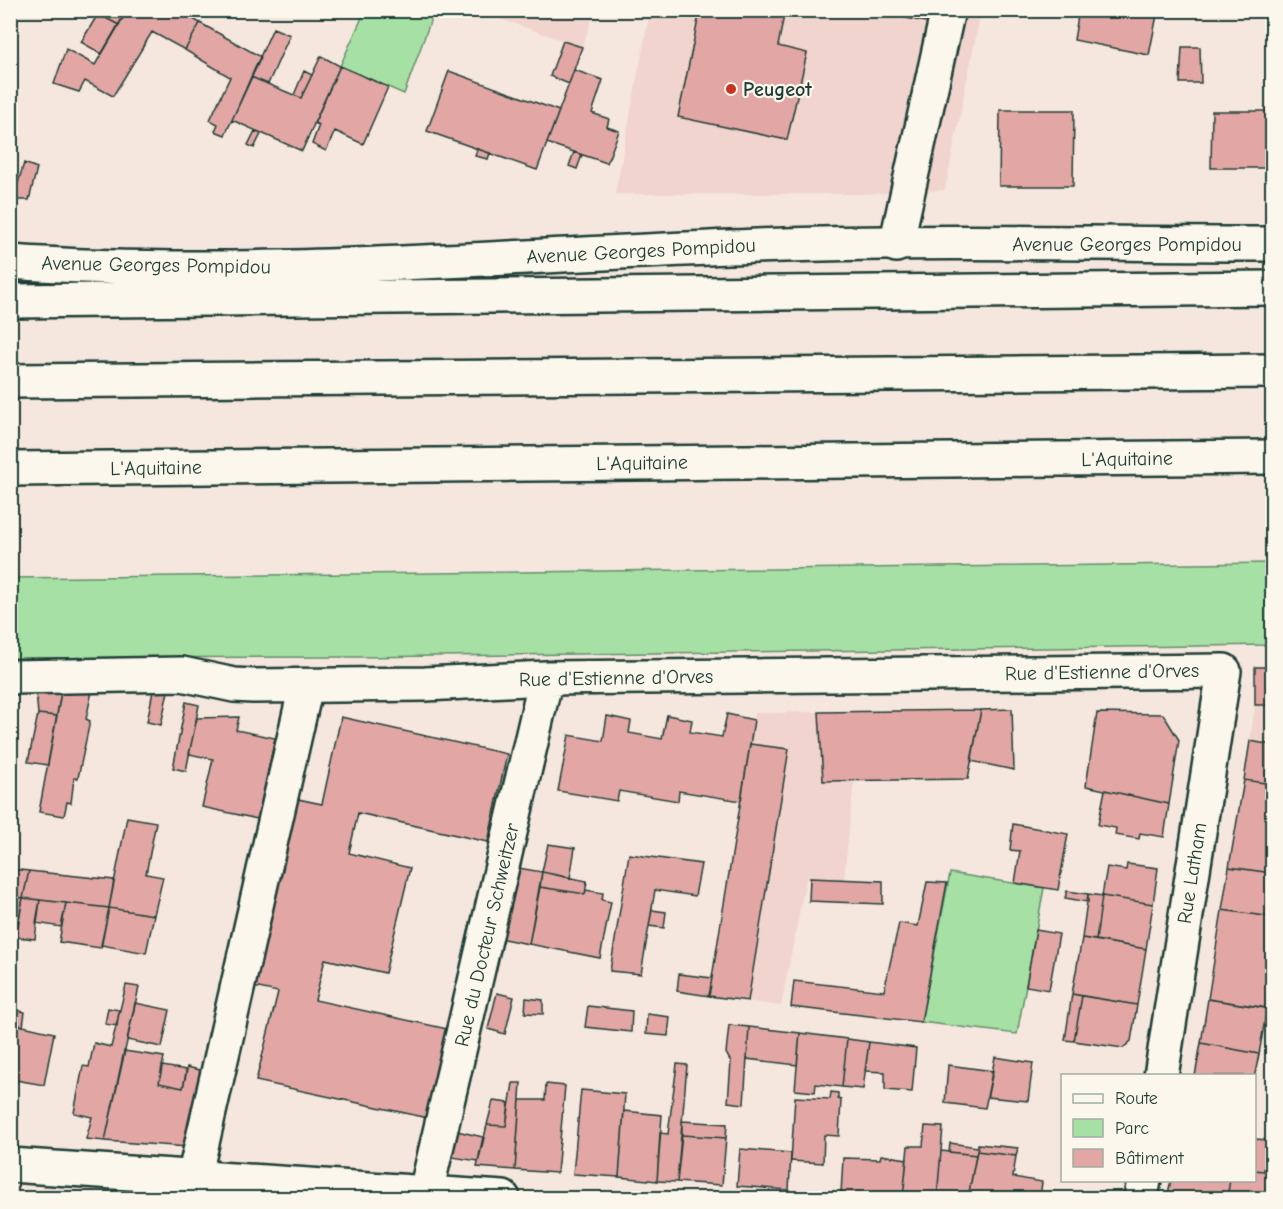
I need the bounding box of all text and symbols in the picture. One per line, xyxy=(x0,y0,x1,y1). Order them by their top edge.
place label: Peugeot xyxy=(743,78,812,101)
marker: Peugeot xyxy=(724,82,738,96)
street label: Avenue Georges Pompidou xyxy=(1012,233,1242,256)
street label: Avenue Georges Pompidou xyxy=(526,234,756,268)
street label: Avenue Georges Pompidou xyxy=(41,251,271,279)
street label: L'Aquitaine xyxy=(1081,447,1173,471)
street label: L'Aquitaine xyxy=(596,451,688,475)
street label: L'Aquitaine xyxy=(110,456,202,480)
street label: Rue d'Estienne d'Orves xyxy=(1005,659,1199,685)
street label: Rue d'Estienne d'Orves xyxy=(519,665,713,691)
street label: Rue du Docteur Schweitzer xyxy=(450,821,524,1049)
street label: Rue Latham xyxy=(1173,821,1211,925)
legend xyxy=(1061,1074,1256,1182)
text: Route xyxy=(1115,1088,1158,1109)
text: Parc xyxy=(1115,1118,1149,1139)
text: Bâtiment xyxy=(1115,1148,1185,1169)

